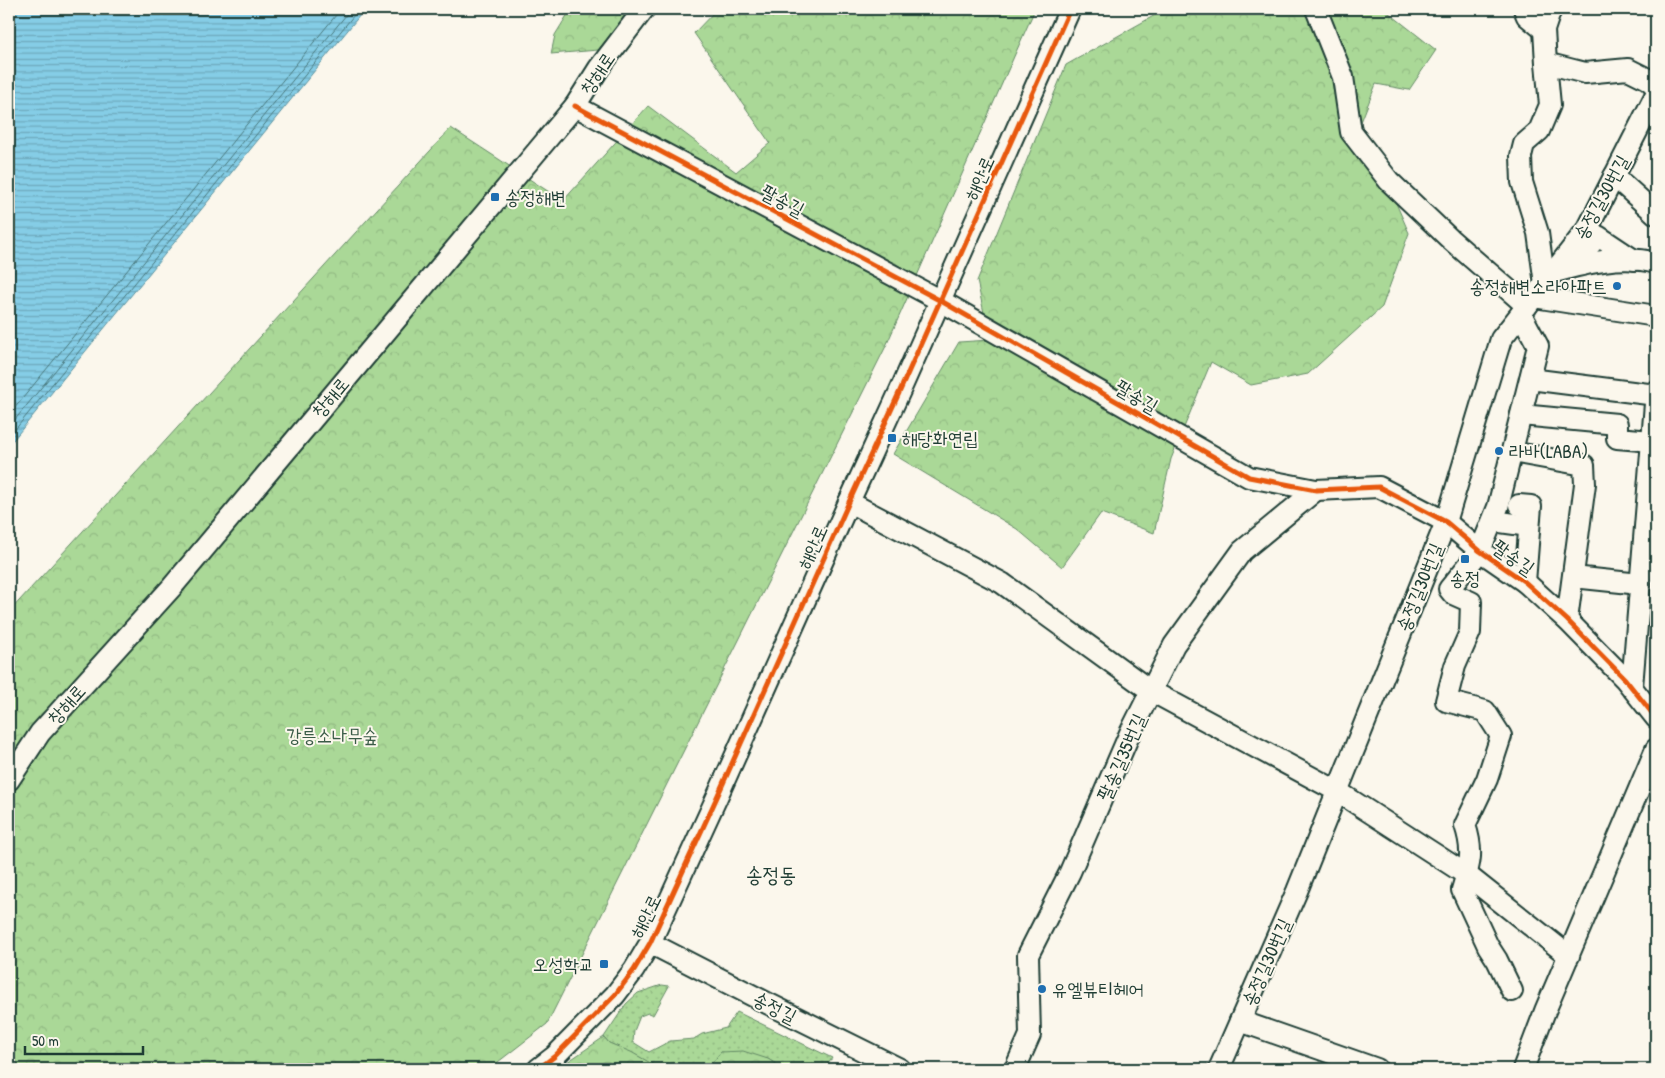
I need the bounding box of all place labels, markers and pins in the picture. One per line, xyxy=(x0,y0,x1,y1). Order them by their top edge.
place label: 송정해변 xyxy=(505,184,566,210)
marker: 송정해변 xyxy=(489,191,501,203)
place label: 송정해변소라아파트 xyxy=(1469,273,1607,299)
marker: 송정해변소라아파트 xyxy=(1611,280,1623,292)
place label: 해당화연립 xyxy=(902,425,978,451)
marker: 해당화연립 xyxy=(886,432,898,444)
place label: 라바(LABA) xyxy=(1509,438,1588,464)
marker: 라바(LABA) xyxy=(1493,445,1505,457)
marker: 송정 xyxy=(1459,553,1471,565)
place label: 송정 xyxy=(1450,565,1480,591)
place label: 오성학교 xyxy=(533,951,594,977)
marker: 오성학교 xyxy=(598,958,610,970)
place label: 유엘뷰티헤어 xyxy=(1052,976,1144,1002)
marker: 유엘뷰티헤어 xyxy=(1036,983,1048,995)

